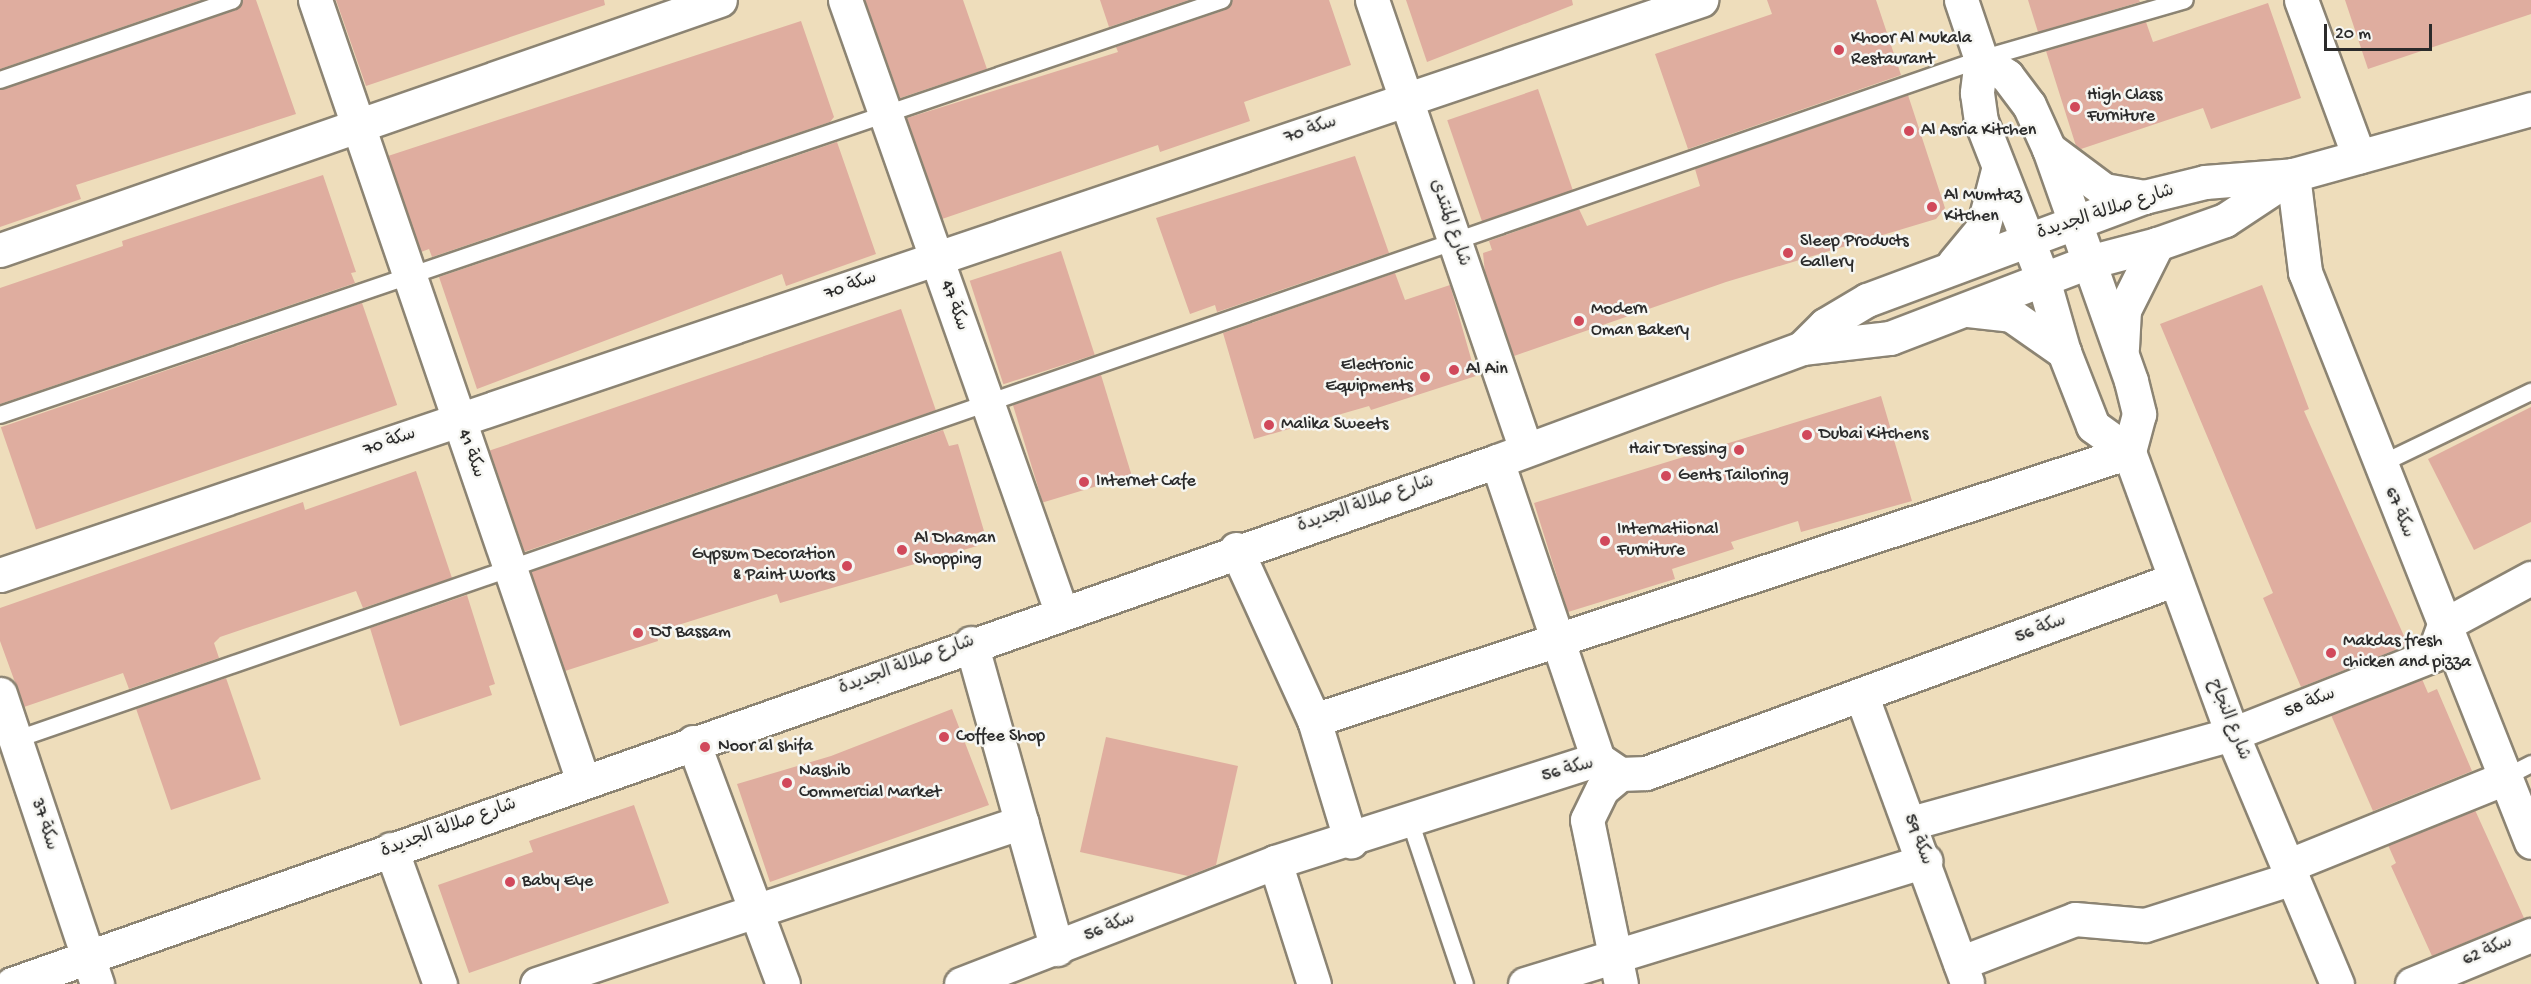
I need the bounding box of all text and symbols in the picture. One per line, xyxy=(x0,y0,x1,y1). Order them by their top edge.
scale bar xyxy=(2327,12,2435,50)
text: 20 m xyxy=(2335,24,2371,45)
place label: Khoor Al Mukala Restaurant xyxy=(1851,29,1972,72)
marker: Khoor Al Mukala Restaurant xyxy=(1832,43,1846,57)
place label: High Class Furniture xyxy=(2087,86,2162,128)
marker: High Class Furniture xyxy=(2068,100,2082,114)
street label: سكة 70 xyxy=(1282,112,1340,150)
place label: Al Asria Kitchen xyxy=(1921,120,2036,142)
marker: Al Asria Kitchen xyxy=(1902,124,1916,138)
street label: شارع المنتدى xyxy=(1424,176,1474,270)
street label: شارع صلالة الجديدة xyxy=(2035,181,2177,245)
place label: Al Mumtaz Kitchen xyxy=(1944,186,2022,228)
marker: Al Mumtaz Kitchen xyxy=(1925,200,1939,214)
place label: Sleep Products Gallery xyxy=(1800,232,1909,274)
marker: Sleep Products Gallery xyxy=(1781,246,1795,260)
street label: سكة 70 xyxy=(822,268,880,306)
street label: سكة 47 xyxy=(934,278,972,334)
place label: Modern Oman Bakery xyxy=(1591,300,1689,342)
marker: Modern Oman Bakery xyxy=(1572,314,1586,328)
place label: Electronic Equipments xyxy=(1325,356,1413,398)
place label: Al Ain xyxy=(1466,359,1508,381)
marker: Al Ain xyxy=(1447,363,1461,377)
marker: Electronic Equipments xyxy=(1418,370,1432,384)
place label: Malika Sweets xyxy=(1281,414,1388,436)
marker: Malika Sweets xyxy=(1262,418,1276,432)
street label: سكة 70 xyxy=(361,424,419,462)
place label: Dubai Kitchens xyxy=(1819,424,1928,446)
street label: سكة 41 xyxy=(452,427,488,481)
marker: Dubai Kitchens xyxy=(1800,428,1814,442)
place label: Hair Dressing xyxy=(1629,439,1727,461)
marker: Hair Dressing xyxy=(1732,443,1746,457)
place label: Gents Tailoring xyxy=(1678,465,1789,487)
marker: Gents Tailoring xyxy=(1659,469,1673,483)
place label: Internet Cafe xyxy=(1096,471,1196,493)
street label: شارع صلالة الجديدة xyxy=(1295,471,1437,539)
marker: Internet Cafe xyxy=(1077,475,1091,489)
street label: سكة 67 xyxy=(2378,484,2418,542)
place label: Internatiional Furniture xyxy=(1617,520,1718,562)
place label: Al Dhaman Shopping xyxy=(914,529,996,572)
marker: Internatiional Furniture xyxy=(1598,534,1612,548)
marker: Al Dhaman Shopping xyxy=(895,543,909,557)
place label: Gypsum Decoration & Paint Works xyxy=(692,545,835,588)
marker: Gypsum Decoration & Paint Works xyxy=(840,559,854,573)
street label: سكة 56 xyxy=(2012,610,2070,650)
place label: DJ Bassam xyxy=(650,622,731,644)
marker: DJ Bassam xyxy=(631,626,645,640)
street label: شارع صلالة الجديدة xyxy=(836,631,978,701)
place label: Makdas fresh chicken and pizza xyxy=(2343,632,2471,674)
marker: Makdas fresh chicken and pizza xyxy=(2324,646,2338,660)
street label: شارع النجاح xyxy=(2202,676,2254,764)
street label: سكة 58 xyxy=(2281,684,2339,724)
place label: Coffee Shop xyxy=(956,726,1045,748)
marker: Coffee Shop xyxy=(937,730,951,744)
place label: Noor al shifa xyxy=(718,736,813,758)
marker: Noor al shifa xyxy=(696,738,714,756)
street label: سكة 56 xyxy=(1540,754,1596,788)
place label: Nashib Commercial Market xyxy=(799,762,941,804)
marker: Nashib Commercial Market xyxy=(780,776,794,790)
street label: شارع صلالة الجديدة xyxy=(378,794,520,864)
street label: سكة 37 xyxy=(25,796,61,854)
street label: سكة 59 xyxy=(1897,812,1937,868)
place label: Baby Eye xyxy=(522,871,593,893)
marker: Baby Eye xyxy=(503,875,517,889)
street label: سكة 56 xyxy=(1081,908,1139,948)
street label: سكة 62 xyxy=(2460,932,2516,972)

